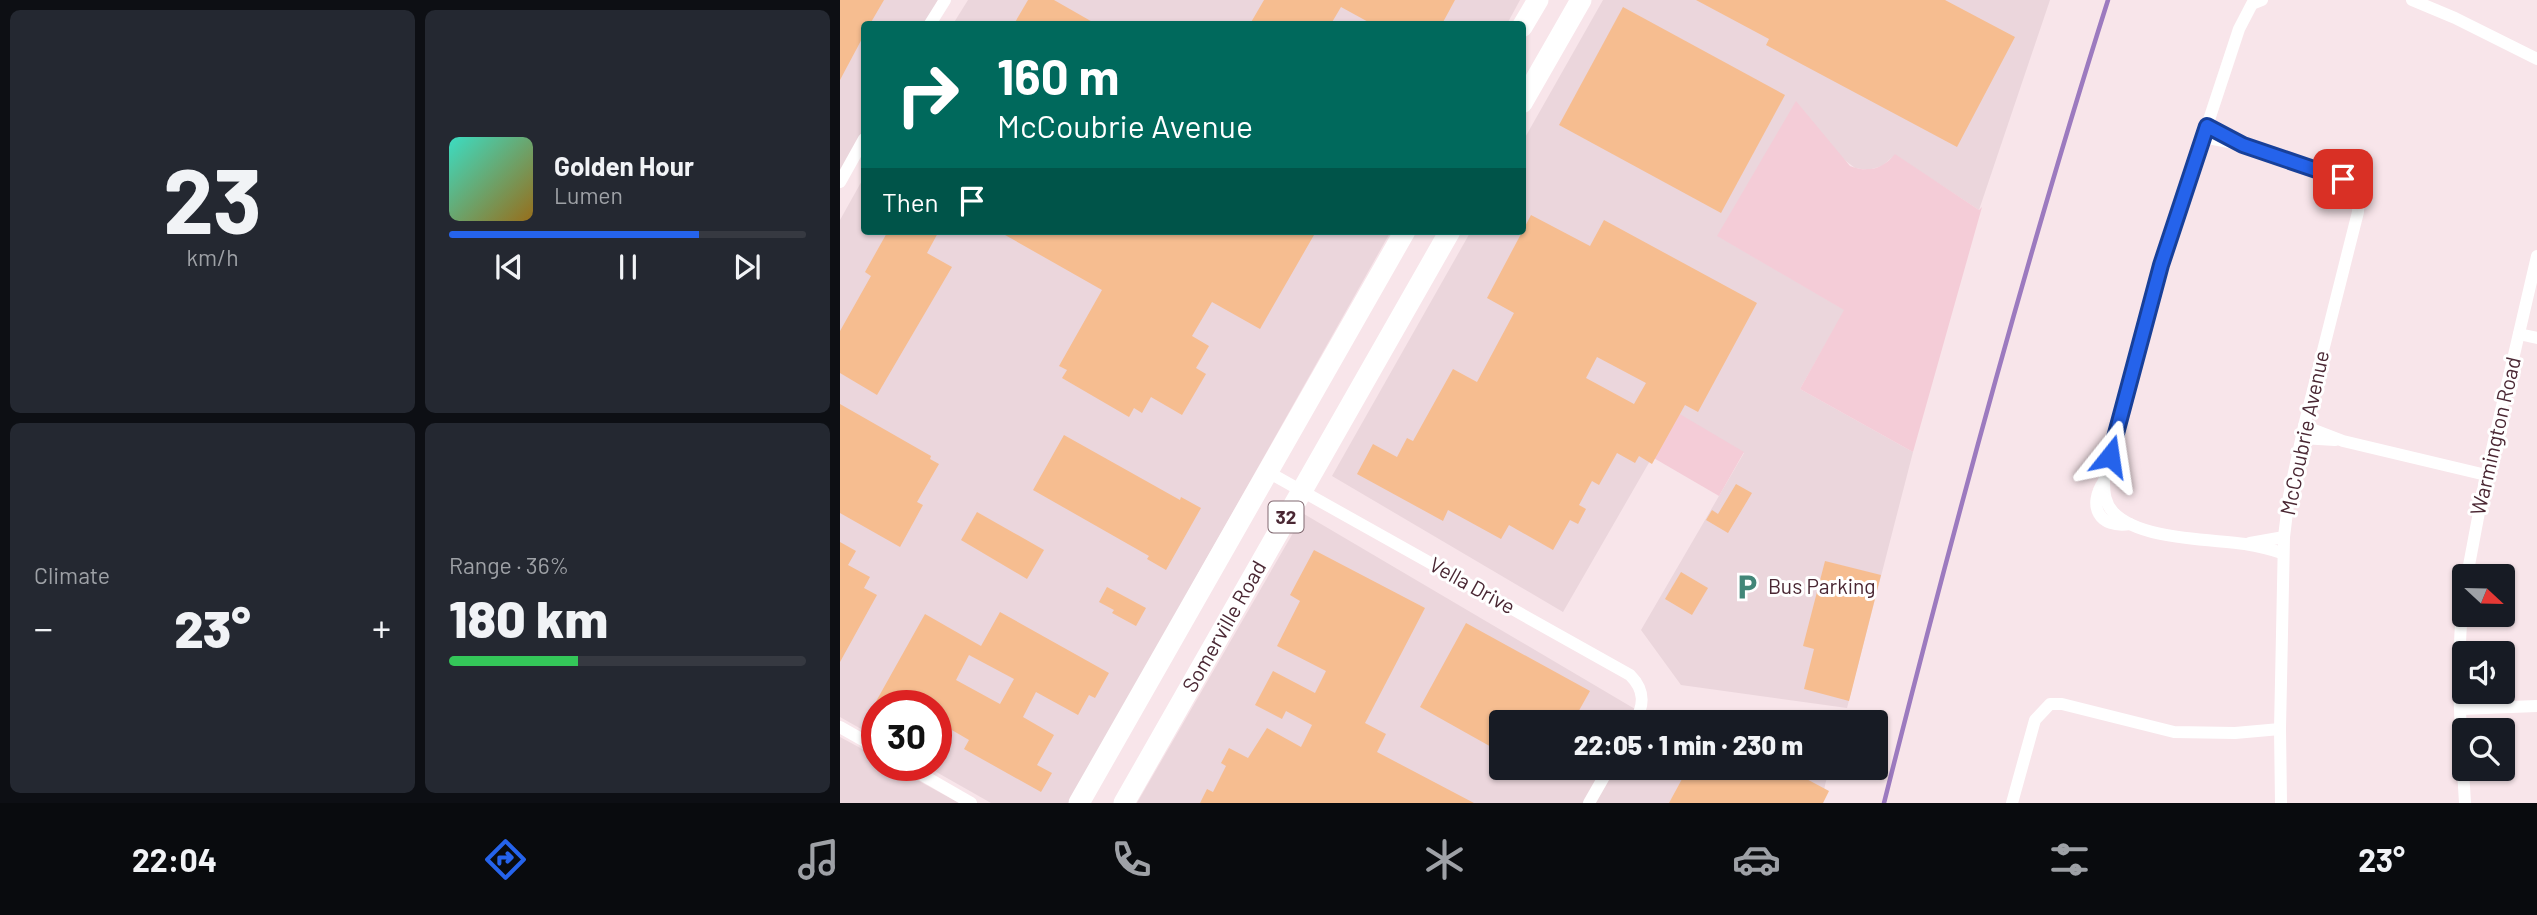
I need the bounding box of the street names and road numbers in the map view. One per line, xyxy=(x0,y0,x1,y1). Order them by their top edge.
street label: McCoubrie Avenue xyxy=(2274,348,2333,517)
street label: Warmington Road xyxy=(2464,354,2525,517)
road number: 32 xyxy=(1268,502,1304,532)
street label: Vella Drive xyxy=(1426,551,1520,618)
street label: Somerville Road xyxy=(1176,556,1271,696)

